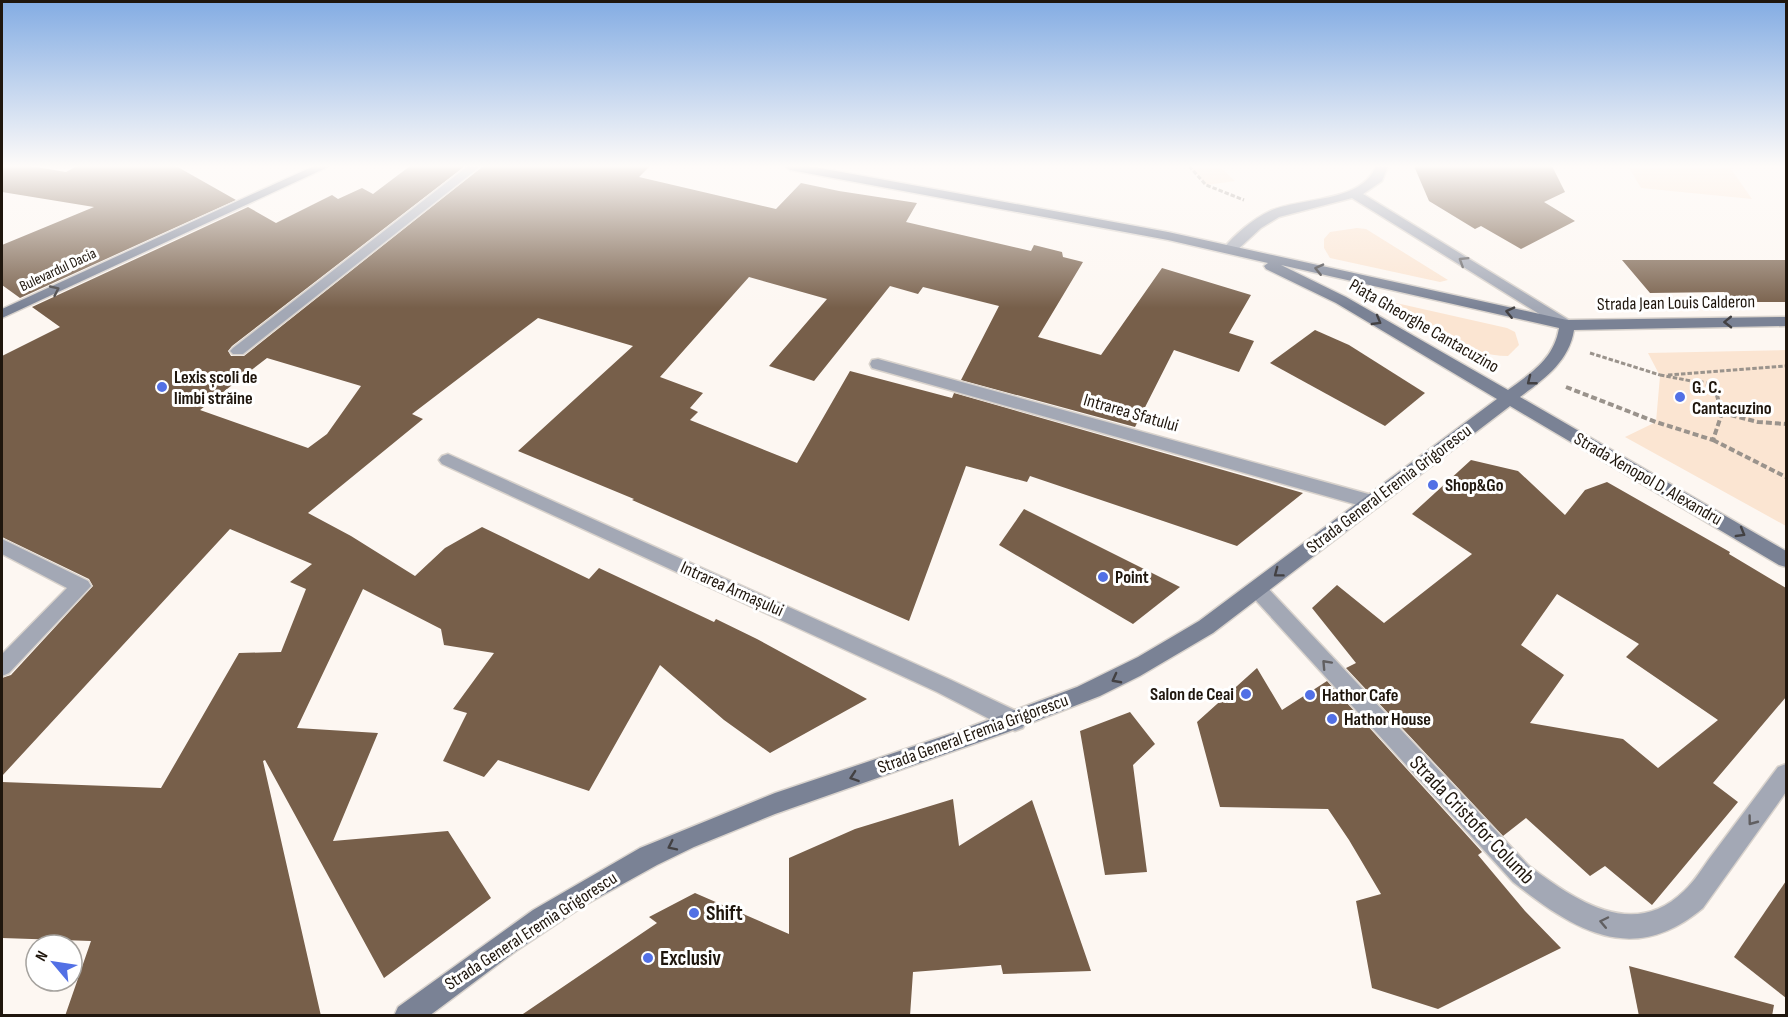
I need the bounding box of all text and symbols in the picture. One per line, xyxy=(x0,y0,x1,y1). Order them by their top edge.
street label: Bulevardul Dacia xyxy=(17,244,100,296)
one-way arrow xyxy=(1459,257,1469,269)
one-way arrow xyxy=(1315,263,1325,276)
street label: Piața Gheorghe Cantacuzino xyxy=(1345,275,1503,377)
one-way arrow xyxy=(48,285,59,297)
street label: Strada Jean Louis Calderon xyxy=(1597,291,1755,315)
one-way arrow xyxy=(1505,307,1515,320)
one-way arrow xyxy=(1371,313,1381,325)
one-way arrow xyxy=(1724,316,1733,328)
place label: Lexis școli de limbi străine xyxy=(174,367,258,409)
one-way arrow xyxy=(1527,374,1538,385)
place label: G. C. Cantacuzino xyxy=(1692,377,1772,419)
marker: Lexis școli de limbi străine xyxy=(155,380,169,394)
street label: Intrarea Sfatului xyxy=(1081,389,1181,437)
marker: G. C. Cantacuzino xyxy=(1673,390,1687,404)
street label: Strada General Eremia Grigorescu xyxy=(1302,420,1476,558)
street label: Strada Xenopol D. Alexandru xyxy=(1570,428,1726,530)
place label: Shop&Go xyxy=(1445,475,1504,496)
marker: Shop&Go xyxy=(1426,478,1440,492)
one-way arrow xyxy=(1735,526,1745,537)
street label: Intrarea Armașului xyxy=(677,557,787,621)
one-way arrow xyxy=(1274,565,1285,576)
place label: Point xyxy=(1115,567,1149,588)
marker: Point xyxy=(1096,570,1110,584)
one-way arrow xyxy=(1322,661,1333,671)
one-way arrow xyxy=(1111,672,1122,683)
place label: Salon de Ceai xyxy=(1150,684,1234,705)
place label: Hathor Cafe xyxy=(1322,685,1399,706)
marker: Salon de Ceai xyxy=(1239,687,1253,701)
marker: Hathor Cafe xyxy=(1303,688,1317,702)
street label: Strada General Eremia Grigorescu xyxy=(875,690,1071,778)
place label: Hathor House xyxy=(1344,709,1431,730)
marker: Hathor House xyxy=(1325,712,1339,726)
street label: Strada Cristofor Columb xyxy=(1404,750,1540,890)
one-way arrow xyxy=(850,769,860,782)
one-way arrow xyxy=(1748,815,1759,826)
one-way arrow xyxy=(667,838,678,850)
street label: Strada General Eremia Grigorescu xyxy=(441,867,621,995)
place label: Shift xyxy=(706,901,743,926)
marker: Shift xyxy=(687,906,701,920)
one-way arrow xyxy=(1600,916,1610,929)
north arrow xyxy=(24,933,84,993)
place label: Exclusiv xyxy=(660,946,721,971)
text: N xyxy=(32,948,53,965)
marker: Exclusiv xyxy=(641,951,655,965)

